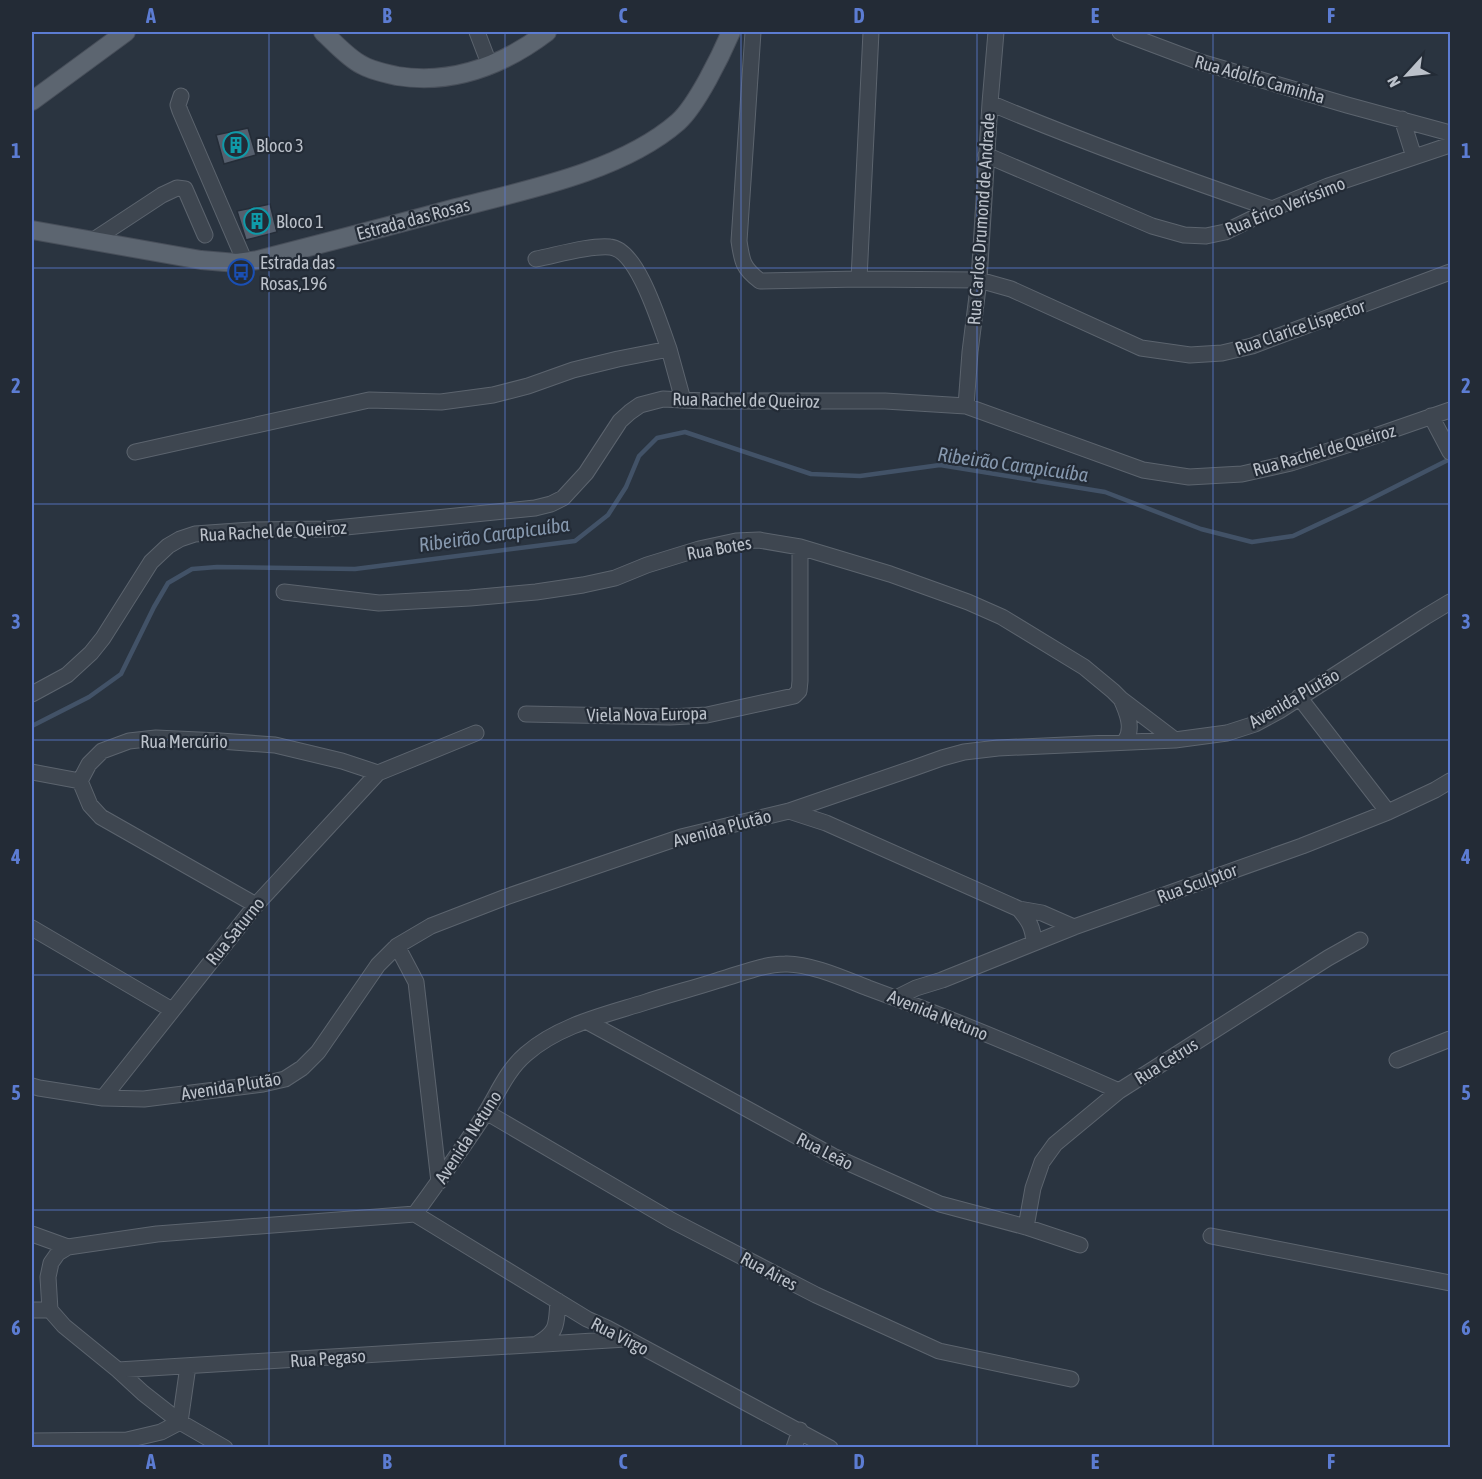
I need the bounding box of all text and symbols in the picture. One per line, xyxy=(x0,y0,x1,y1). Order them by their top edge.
text: A xyxy=(145,4,156,27)
text: B xyxy=(382,4,392,27)
text: C xyxy=(619,4,628,27)
text: D xyxy=(853,4,865,27)
text: E xyxy=(1091,4,1100,27)
text: F xyxy=(1327,4,1335,27)
north arrow xyxy=(1377,45,1437,105)
street label: Rua Adolfo Caminha xyxy=(1193,50,1327,108)
text: N xyxy=(1383,74,1404,90)
street label: Rua Carlos Drumond de Andrade xyxy=(963,112,999,326)
building icon: Bloco 3 xyxy=(221,130,251,160)
place label: Bloco 3 xyxy=(256,135,304,156)
text: 1 xyxy=(11,139,21,162)
text: 1 xyxy=(1461,139,1471,162)
street label: Rua Érico Veríssimo xyxy=(1222,172,1348,240)
street label: Estrada das Rosas xyxy=(354,194,472,244)
building icon: Bloco 1 xyxy=(242,206,272,236)
place label: Bloco 1 xyxy=(276,211,324,232)
place label: Estrada das Rosas,196 xyxy=(260,252,335,294)
bus stop icon: Estrada das Rosas,196 xyxy=(226,257,256,287)
street label: Rua Clarice Lispector xyxy=(1232,295,1368,359)
text: 2 xyxy=(11,374,21,397)
text: 2 xyxy=(1461,374,1471,397)
street label: Rua Rachel de Queiroz xyxy=(672,388,820,412)
street label: Rua Rachel de Queiroz xyxy=(1250,419,1398,480)
water label: Ribeirão Carapicuíba xyxy=(936,442,1090,486)
water label: Ribeirão Carapicuíba xyxy=(417,512,571,556)
street label: Rua Rachel de Queiroz xyxy=(199,517,348,545)
street label: Rua Botes xyxy=(685,532,753,564)
text: 3 xyxy=(11,610,21,633)
text: 3 xyxy=(1461,610,1471,633)
street label: Avenida Plutão xyxy=(1245,664,1343,732)
street label: Viela Nova Europa xyxy=(586,702,708,726)
street label: Rua Mercúrio xyxy=(140,731,228,752)
street label: Avenida Plutão xyxy=(671,805,773,851)
text: 4 xyxy=(10,845,21,868)
text: 4 xyxy=(1460,845,1471,868)
street label: Rua Sculptor xyxy=(1154,859,1240,907)
street label: Rua Saturno xyxy=(201,893,269,969)
street label: Avenida Netuno xyxy=(885,985,991,1045)
street label: Rua Cetrus xyxy=(1131,1033,1201,1089)
street label: Avenida Plutão xyxy=(180,1068,282,1104)
text: 5 xyxy=(11,1081,21,1104)
text: 5 xyxy=(1461,1081,1471,1104)
street label: Avenida Netuno xyxy=(430,1087,506,1187)
street label: Rua Leão xyxy=(793,1128,857,1174)
street label: Rua Aires xyxy=(737,1247,801,1295)
street label: Rua Virgo xyxy=(588,1313,652,1359)
text: 6 xyxy=(11,1316,21,1339)
text: 6 xyxy=(1461,1316,1471,1339)
street label: Rua Pegaso xyxy=(289,1345,367,1371)
text: A xyxy=(145,1450,156,1473)
text: B xyxy=(382,1450,392,1473)
text: C xyxy=(619,1450,628,1473)
text: D xyxy=(853,1450,865,1473)
text: E xyxy=(1091,1450,1100,1473)
text: F xyxy=(1327,1450,1335,1473)

